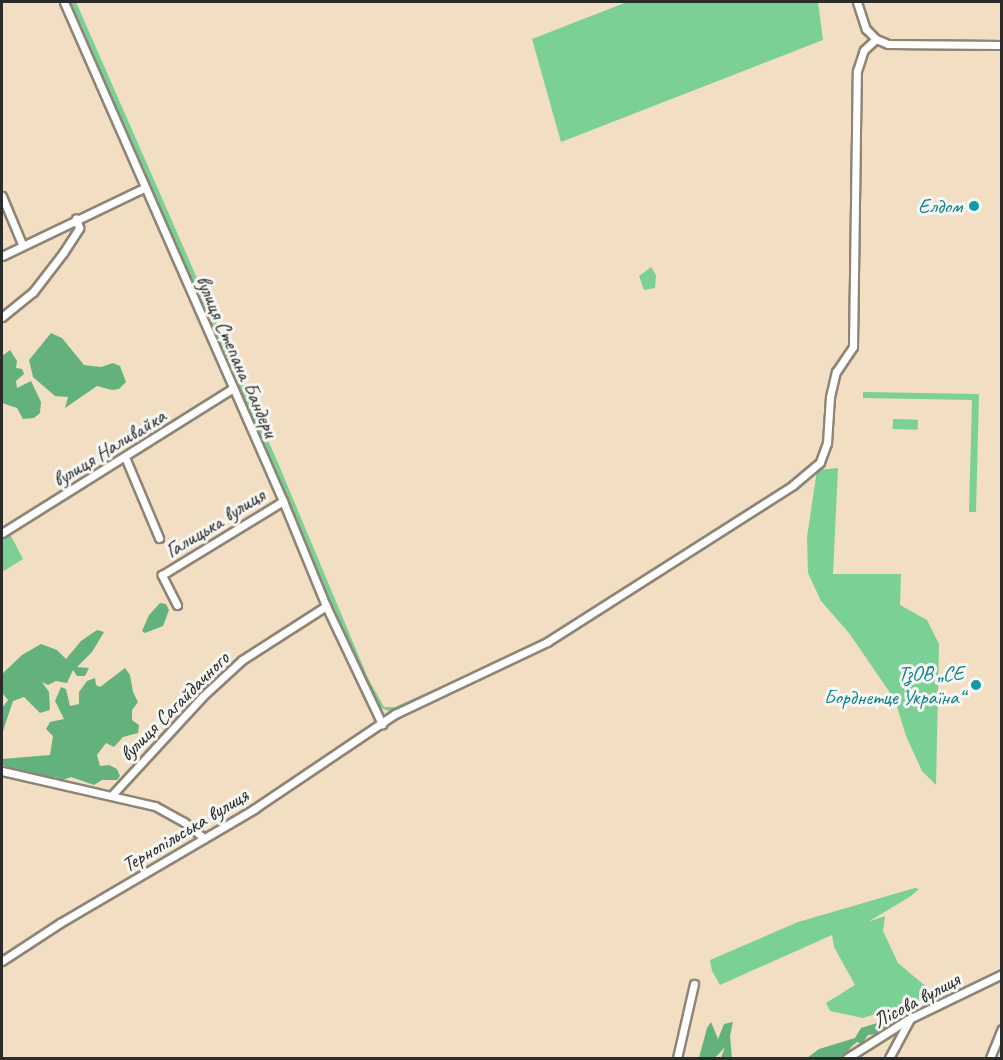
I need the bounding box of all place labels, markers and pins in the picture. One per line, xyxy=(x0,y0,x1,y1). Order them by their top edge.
place label: Елдом xyxy=(918,193,962,219)
marker: Елдом xyxy=(967,199,981,213)
place label: ТзОВ „СЕ Борднетце Україна“ xyxy=(824,660,964,710)
marker: ТзОВ „СЕ Борднетце Україна“ xyxy=(969,678,983,692)

